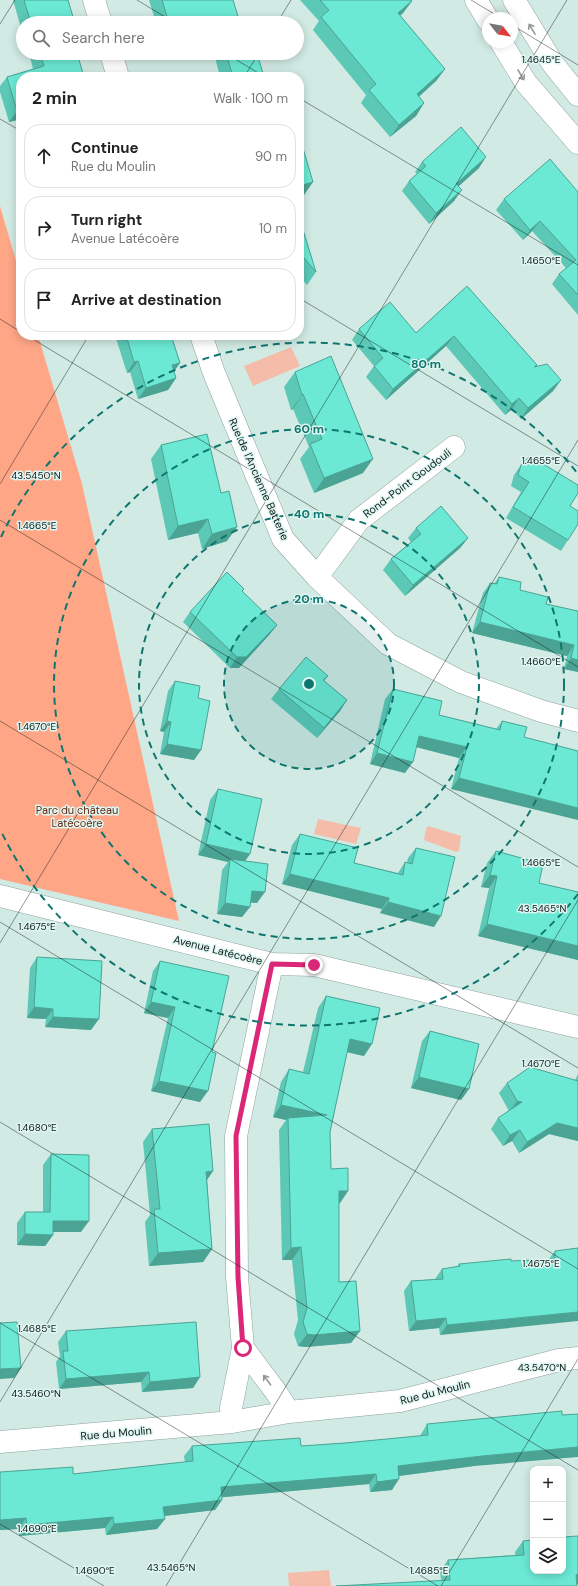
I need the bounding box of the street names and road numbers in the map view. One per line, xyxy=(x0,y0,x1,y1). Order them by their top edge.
street label: Rue de l'Ancienne Batterie xyxy=(226,416,292,542)
street label: Rond-Point Goudouli xyxy=(360,445,454,521)
street label: Avenue Latécoère xyxy=(172,932,264,968)
street label: Rue du Moulin xyxy=(399,1377,471,1407)
street label: Rue du Moulin xyxy=(80,1423,152,1443)

